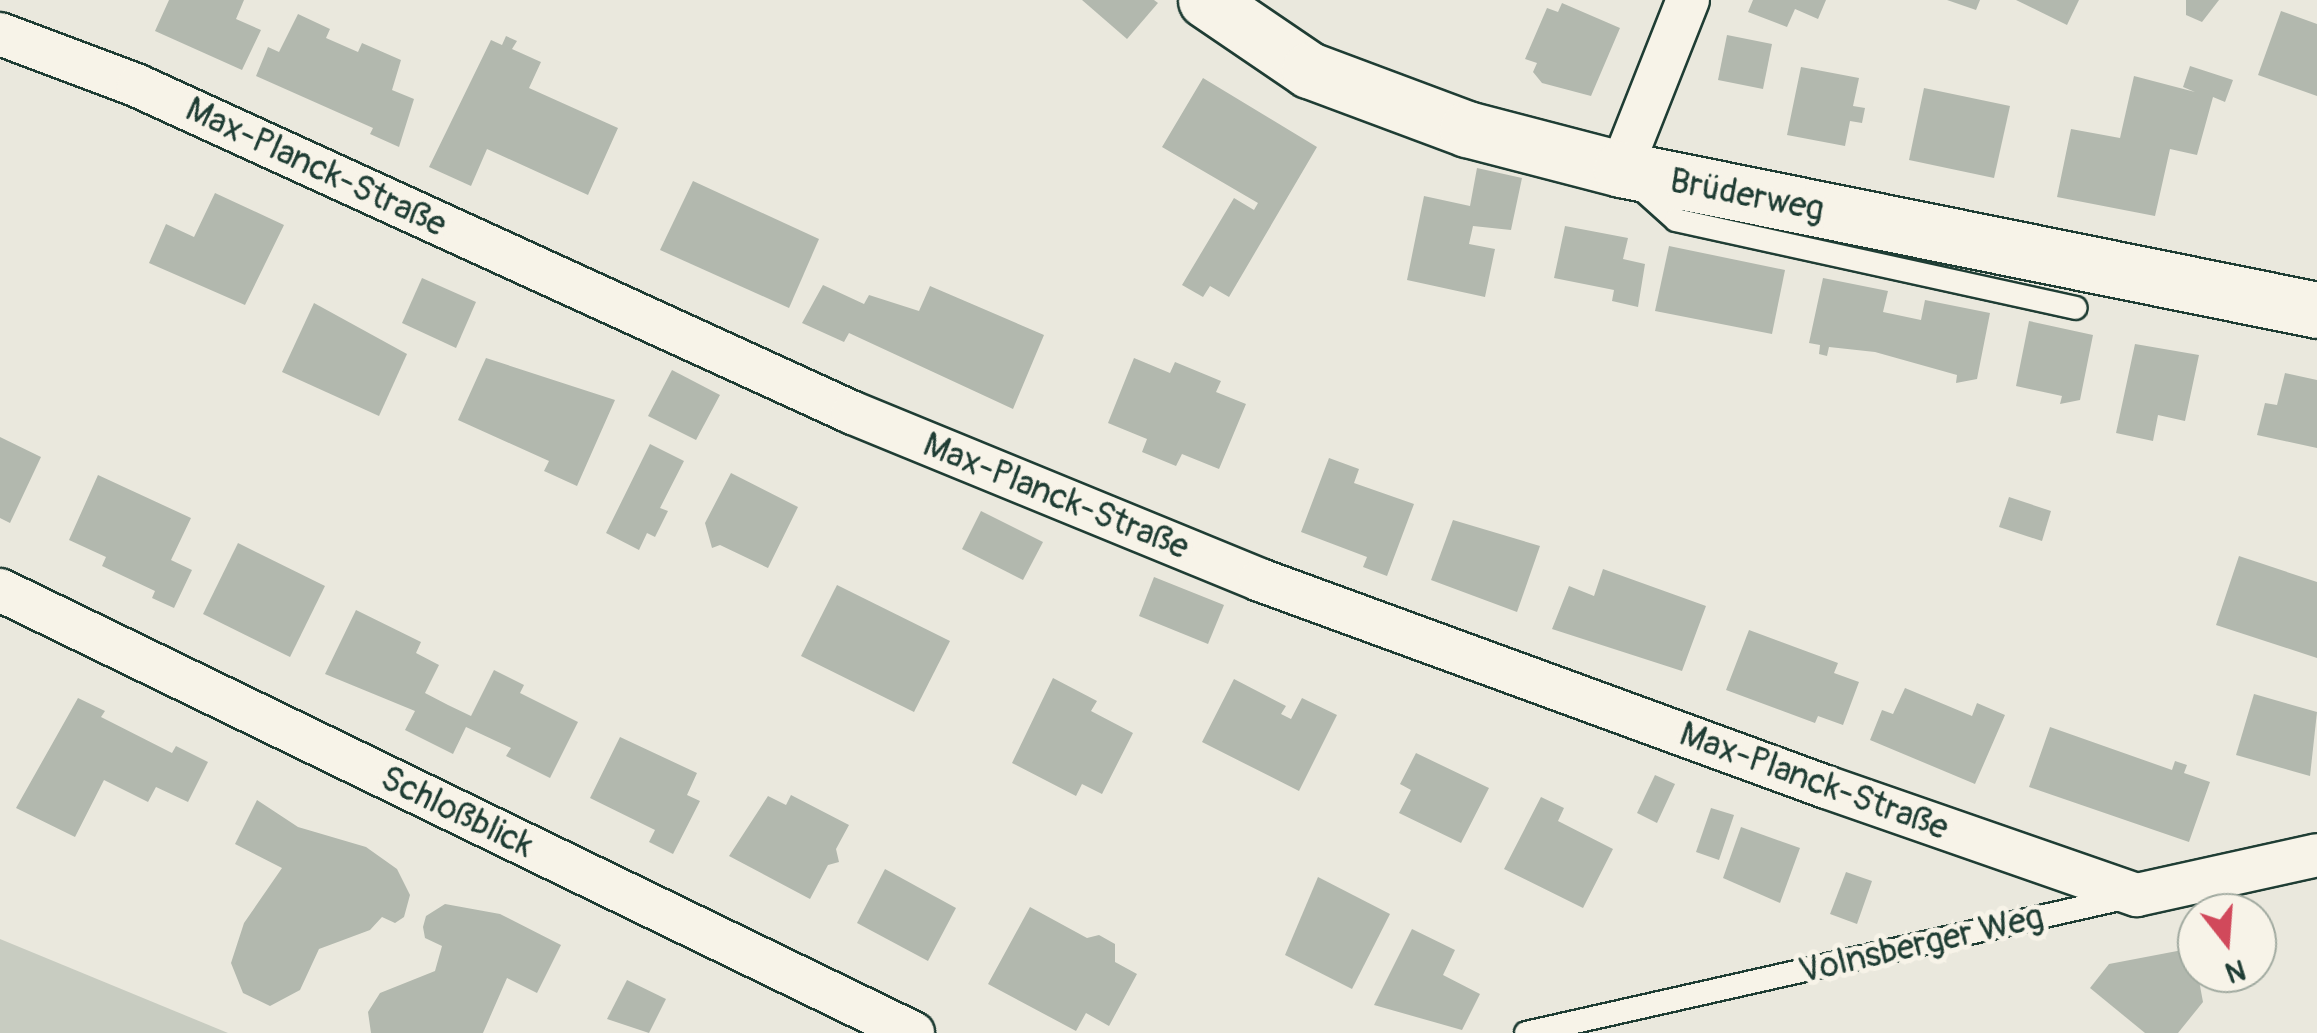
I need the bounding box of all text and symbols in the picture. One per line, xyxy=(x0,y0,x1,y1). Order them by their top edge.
street label: Max-Planck-Straße xyxy=(179,88,453,246)
street label: Brüderweg xyxy=(1666,159,1828,231)
street label: Max-Planck-Straße xyxy=(917,424,1195,568)
street label: Max-Planck-Straße xyxy=(1674,713,1954,849)
street label: Schloßblick xyxy=(374,757,540,867)
north arrow xyxy=(2177,893,2277,993)
street label: Volnsberger Weg xyxy=(1795,895,2047,993)
text: N xyxy=(2221,951,2250,990)

